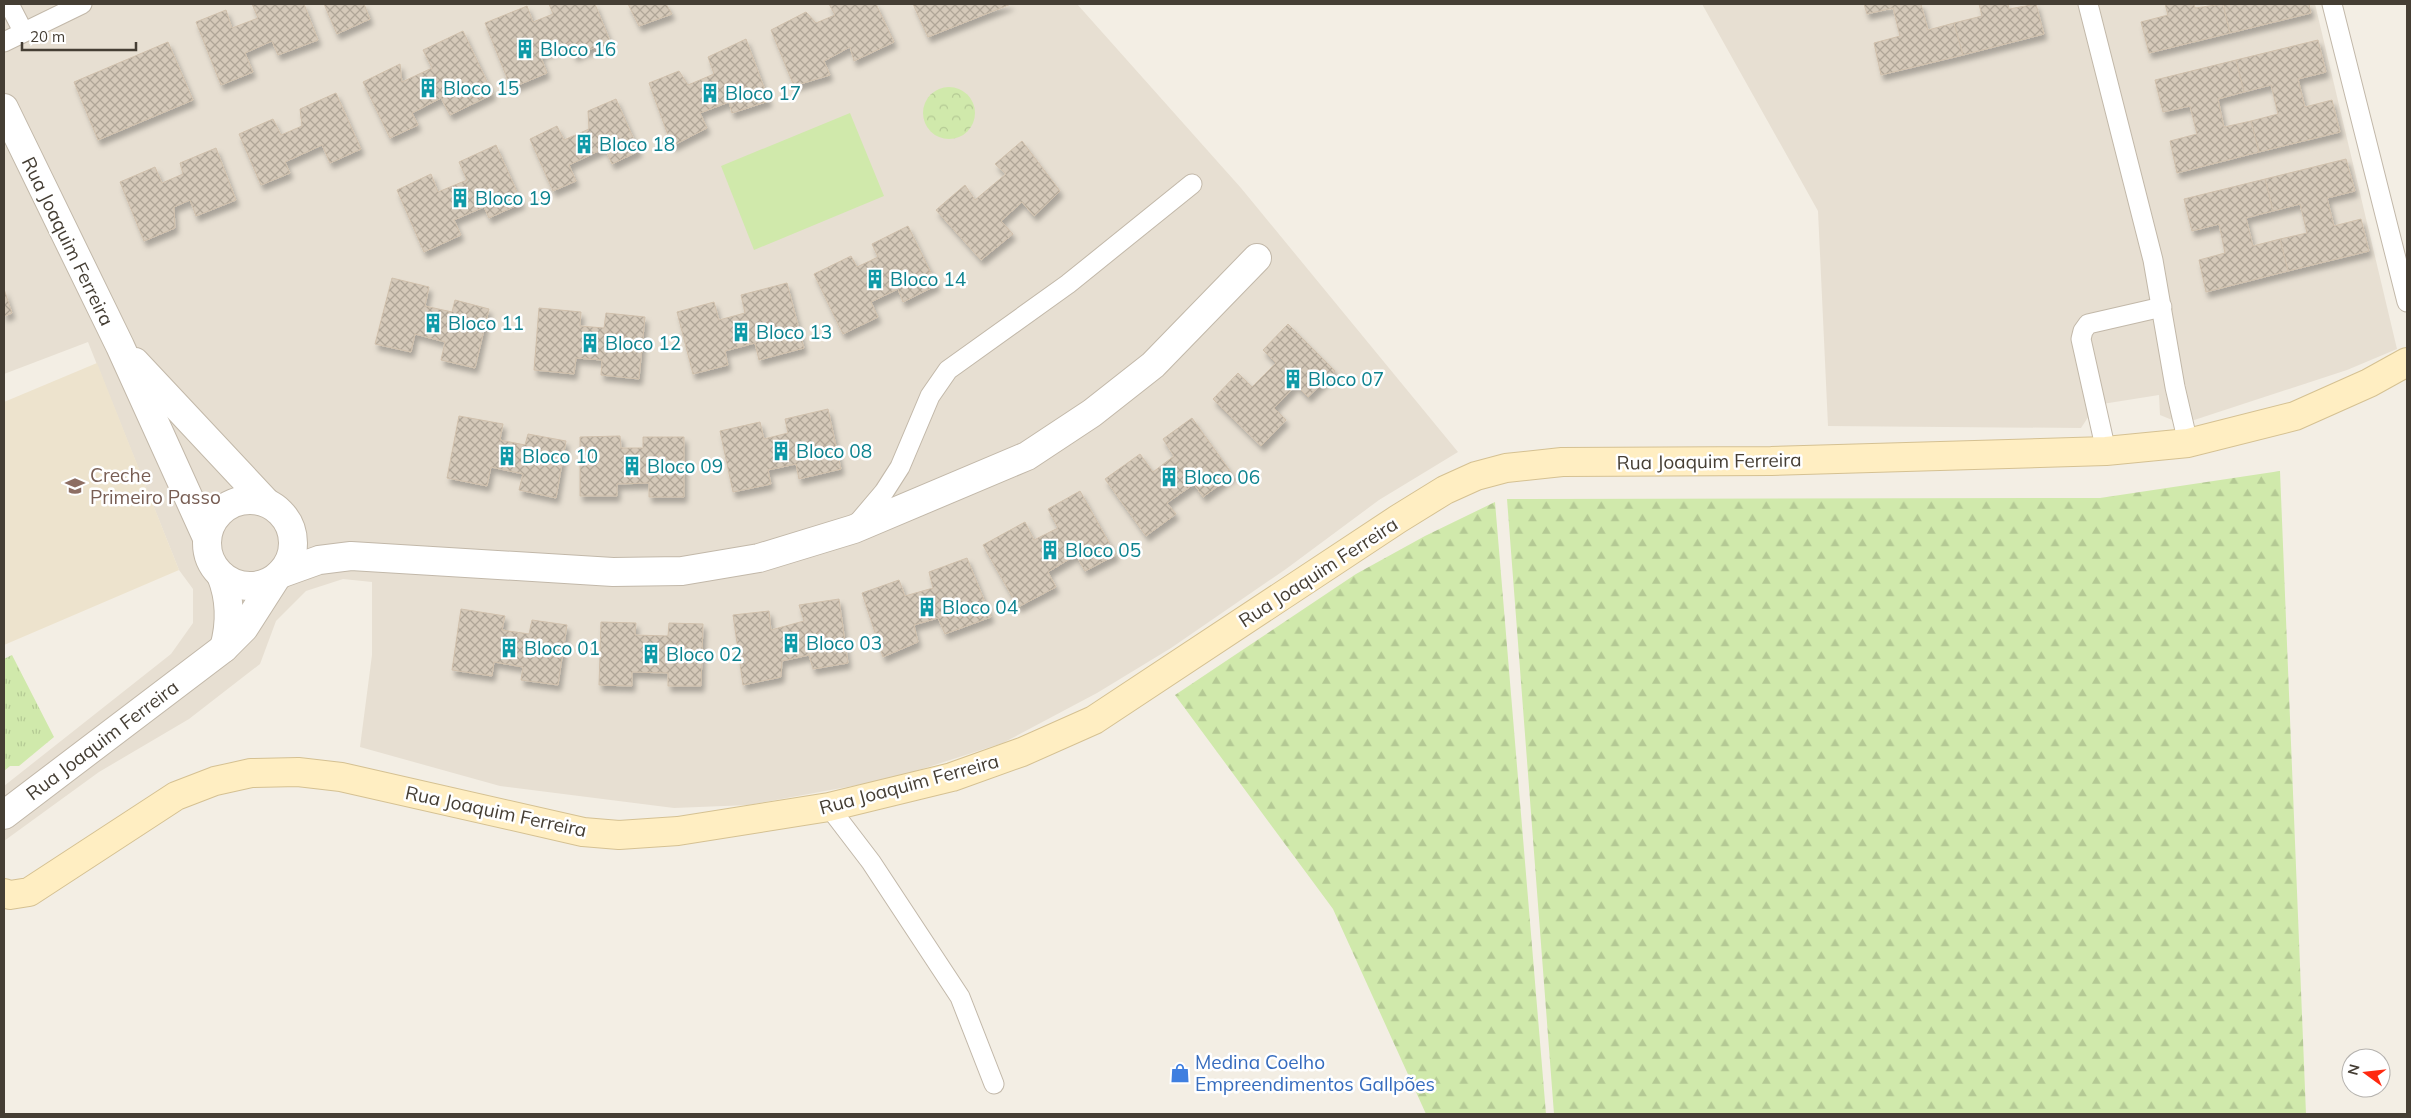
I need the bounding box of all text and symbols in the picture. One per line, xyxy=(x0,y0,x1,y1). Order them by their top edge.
scale bar xyxy=(22,20,136,52)
text: 20 m xyxy=(30,27,65,46)
place label: Bloco 16 xyxy=(540,37,616,61)
building icon: Bloco 16 xyxy=(514,38,536,60)
place label: Bloco 15 xyxy=(443,76,519,100)
building icon: Bloco 15 xyxy=(417,77,439,99)
place label: Bloco 17 xyxy=(725,81,801,105)
building icon: Bloco 17 xyxy=(699,82,721,104)
place label: Bloco 18 xyxy=(599,132,675,156)
building icon: Bloco 18 xyxy=(573,133,595,155)
street label: Rua Joaquim Ferreira xyxy=(17,153,119,329)
place label: Bloco 19 xyxy=(475,186,551,210)
building icon: Bloco 19 xyxy=(449,187,471,209)
place label: Bloco 14 xyxy=(890,267,966,291)
building icon: Bloco 14 xyxy=(864,268,886,290)
place label: Bloco 11 xyxy=(448,311,524,335)
building icon: Bloco 11 xyxy=(422,312,444,334)
place label: Bloco 13 xyxy=(756,320,832,344)
building icon: Bloco 13 xyxy=(730,321,752,343)
place label: Bloco 12 xyxy=(605,331,681,355)
building icon: Bloco 12 xyxy=(579,332,601,354)
place label: Bloco 07 xyxy=(1308,367,1384,391)
building icon: Bloco 07 xyxy=(1282,368,1304,390)
place label: Bloco 08 xyxy=(796,439,872,463)
building icon: Bloco 08 xyxy=(770,440,792,462)
place label: Bloco 10 xyxy=(522,444,598,468)
building icon: Bloco 10 xyxy=(496,445,518,467)
street label: Rua Joaquim Ferreira xyxy=(1616,447,1802,475)
place label: Bloco 09 xyxy=(647,454,723,478)
building icon: Bloco 09 xyxy=(621,455,643,477)
place label: Creche Primeiro Passo xyxy=(90,463,221,509)
place label: Bloco 06 xyxy=(1184,465,1260,489)
building icon: Bloco 06 xyxy=(1158,466,1180,488)
school or university icon: Creche Primeiro Passo xyxy=(64,475,86,497)
street label: Rua Joaquim Ferreira xyxy=(1234,512,1402,632)
place label: Bloco 05 xyxy=(1065,538,1141,562)
building icon: Bloco 05 xyxy=(1039,539,1061,561)
place label: Bloco 04 xyxy=(942,595,1018,619)
building icon: Bloco 04 xyxy=(916,596,938,618)
place label: Bloco 03 xyxy=(806,631,882,655)
building icon: Bloco 03 xyxy=(780,632,802,654)
place label: Bloco 01 xyxy=(524,636,600,660)
building icon: Bloco 01 xyxy=(498,637,520,659)
place label: Bloco 02 xyxy=(666,642,742,666)
building icon: Bloco 02 xyxy=(640,643,662,665)
street label: Rua Joaquim Ferreira xyxy=(21,675,183,805)
street label: Rua Joaquim Ferreira xyxy=(817,748,1001,820)
street label: Rua Joaquim Ferreira xyxy=(403,780,589,842)
north arrow xyxy=(2341,1048,2391,1098)
place label: Medina Coelho Empreendimentos Gallpões xyxy=(1195,1050,1435,1096)
shop icon: Medina Coelho Empreendimentos Gallpões xyxy=(1169,1062,1191,1084)
text: N xyxy=(2343,1062,2364,1077)

